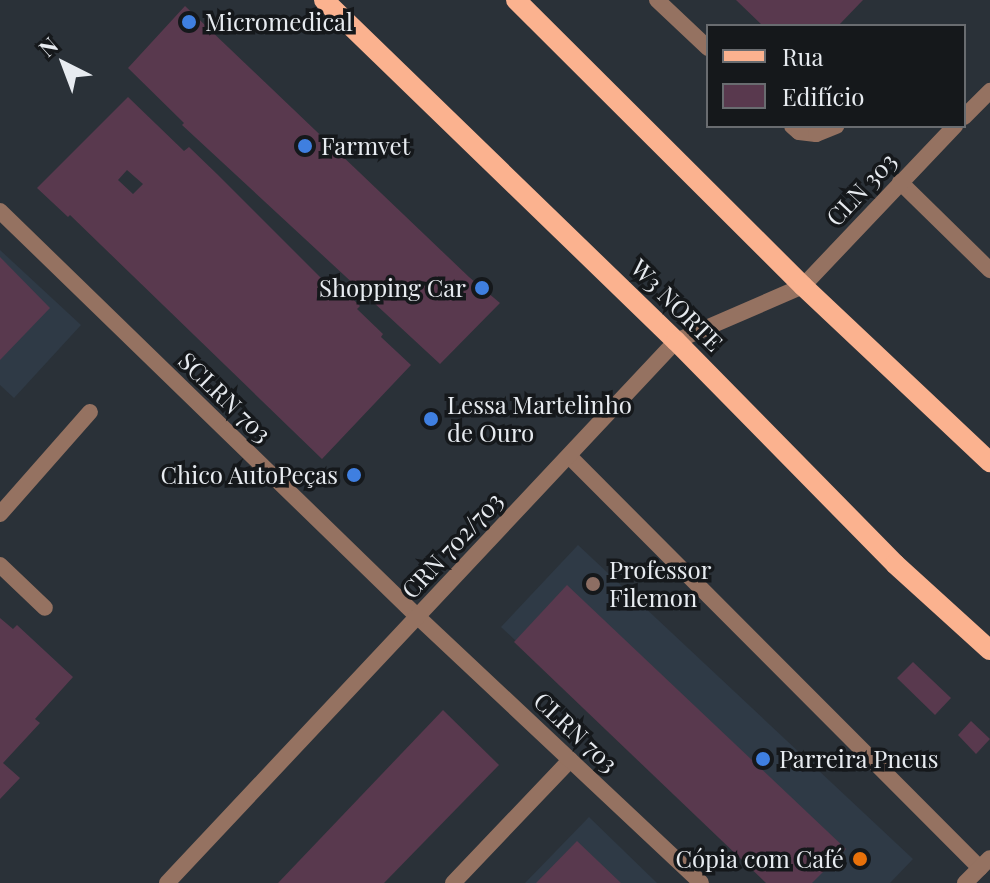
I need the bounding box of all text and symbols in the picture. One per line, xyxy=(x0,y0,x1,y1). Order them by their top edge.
place label: Micromedical xyxy=(205,8,353,36)
marker: Micromedical xyxy=(180,13,198,31)
north arrow xyxy=(24,24,104,104)
legend xyxy=(706,24,966,128)
text: N xyxy=(32,30,64,63)
text: Rua xyxy=(782,40,823,72)
text: Edifício xyxy=(782,80,864,112)
place label: Farmvet xyxy=(321,132,410,160)
marker: Farmvet xyxy=(296,137,314,155)
street label: CLN 303 xyxy=(820,146,902,232)
street label: W3 NORTE xyxy=(625,253,729,357)
place label: Shopping Car xyxy=(319,274,466,302)
marker: Shopping Car xyxy=(473,279,491,297)
street label: SCLRN 703 xyxy=(173,346,277,448)
place label: Lessa Martelinho de Ouro xyxy=(447,391,632,447)
marker: Lessa Martelinho de Ouro xyxy=(422,410,440,428)
place label: Chico AutoPeças xyxy=(160,461,338,489)
marker: Chico AutoPeças xyxy=(345,466,363,484)
street label: CRN 702/703 xyxy=(396,486,508,604)
place label: Professor Filemon xyxy=(609,556,711,612)
marker: Professor Filemon xyxy=(584,575,602,593)
street label: CLRN 703 xyxy=(528,686,624,778)
place label: Parreira Pneus xyxy=(779,745,939,773)
marker: Parreira Pneus xyxy=(754,750,772,768)
place label: Cópia com Café xyxy=(675,845,844,873)
marker: Cópia com Café xyxy=(851,850,869,868)

